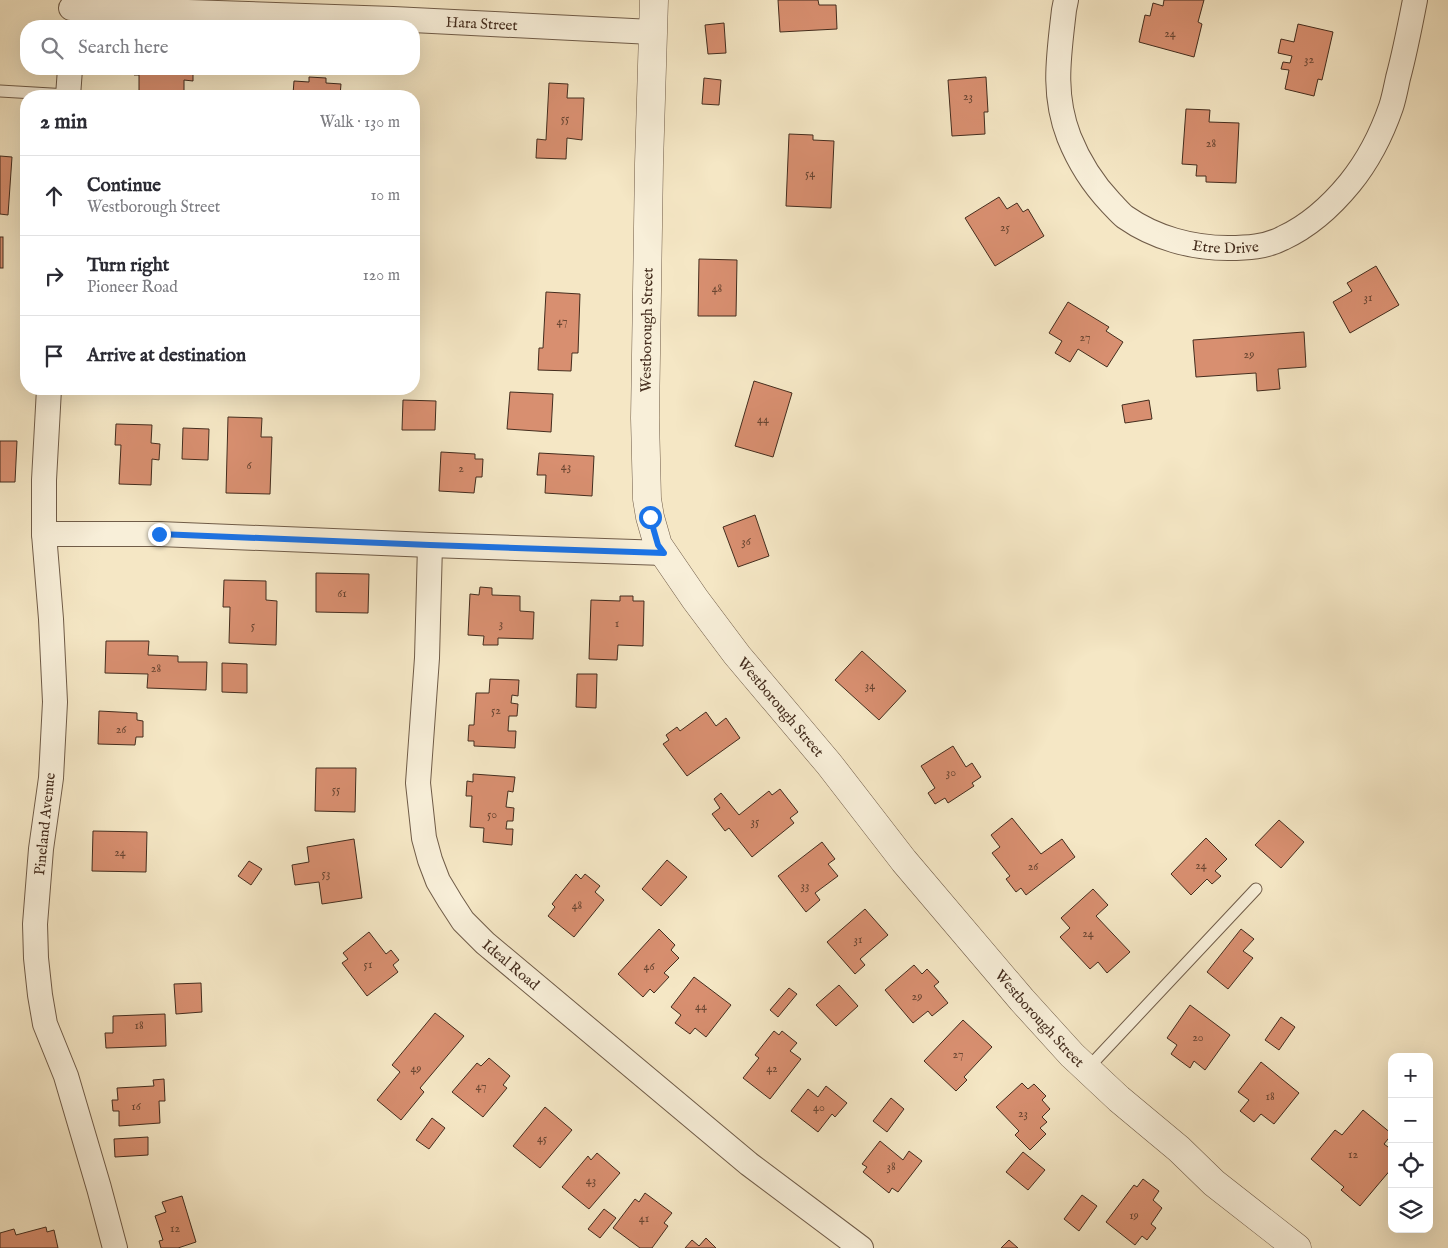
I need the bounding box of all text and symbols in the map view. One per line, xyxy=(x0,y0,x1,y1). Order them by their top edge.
street label: Hara Street xyxy=(445,12,518,35)
search box xyxy=(20,20,420,75)
house number: 24 xyxy=(1164,26,1176,41)
icon: search xyxy=(38,34,66,62)
text: Search here xyxy=(78,36,169,60)
house number: 32 xyxy=(1304,52,1314,67)
house number: 23 xyxy=(963,89,973,104)
text: 2 min xyxy=(40,109,87,136)
house number: 55 xyxy=(561,111,570,126)
text: Walk · 130 m xyxy=(320,113,400,133)
house number: 28 xyxy=(1206,136,1216,151)
house number: 54 xyxy=(805,166,815,181)
text: Continue xyxy=(87,174,161,198)
icon: ahead xyxy=(40,182,68,210)
text: 10 m xyxy=(370,186,400,206)
text: Westborough Street xyxy=(87,198,220,218)
house number: 25 xyxy=(1000,220,1011,235)
street label: Etre Drive xyxy=(1191,235,1260,258)
text: Turn right xyxy=(87,254,169,278)
icon: right xyxy=(40,262,68,290)
text: 120 m xyxy=(363,266,400,286)
street label: Westborough Street xyxy=(636,267,658,393)
text: Pioneer Road xyxy=(87,278,178,298)
house number: 48 xyxy=(712,281,723,296)
house number: 31 xyxy=(1364,290,1372,305)
house number: 47 xyxy=(556,314,568,329)
house number: 27 xyxy=(1079,330,1091,345)
icon: arrive xyxy=(40,342,68,370)
text: Arrive at destination xyxy=(87,344,246,368)
house number: 29 xyxy=(1244,347,1254,362)
house number: 44 xyxy=(757,412,769,427)
house number: 6 xyxy=(246,458,252,473)
house number: 43 xyxy=(561,459,571,474)
house number: 2 xyxy=(458,461,464,476)
route start xyxy=(639,506,662,529)
route end xyxy=(148,523,171,546)
house number: 36 xyxy=(741,534,752,549)
house number: 61 xyxy=(337,586,347,601)
house number: 3 xyxy=(499,616,503,631)
house number: 1 xyxy=(615,616,619,631)
house number: 5 xyxy=(251,618,256,633)
street label: Westborough Street xyxy=(733,653,828,761)
house number: 28 xyxy=(151,661,161,676)
house number: 34 xyxy=(865,678,875,693)
house number: 52 xyxy=(491,703,501,718)
house number: 26 xyxy=(116,722,127,737)
house number: 30 xyxy=(946,765,956,780)
street label: Pineland Avenue xyxy=(30,772,60,876)
house number: 55 xyxy=(332,782,341,797)
house number: 50 xyxy=(487,807,497,822)
house number: 35 xyxy=(751,814,760,829)
house number: 24 xyxy=(114,845,126,860)
house number: 24 xyxy=(1195,858,1207,873)
house number: 26 xyxy=(1028,859,1039,874)
house number: 53 xyxy=(322,866,330,881)
house number: 33 xyxy=(801,878,809,893)
house number: 48 xyxy=(572,898,583,913)
house number: 24 xyxy=(1082,926,1094,941)
house number: 31 xyxy=(854,932,862,947)
street label: Ideal Road xyxy=(478,935,544,995)
house number: 51 xyxy=(364,957,372,972)
house number: 46 xyxy=(644,959,655,974)
street label: Westborough Street xyxy=(991,966,1088,1071)
house number: 29 xyxy=(912,989,922,1004)
house number: 44 xyxy=(695,999,707,1014)
house number: 18 xyxy=(134,1018,144,1033)
house number: 20 xyxy=(1192,1030,1204,1045)
house number: 27 xyxy=(952,1047,964,1062)
map controls xyxy=(1388,1053,1433,1233)
button: + xyxy=(1388,1053,1433,1098)
house number: 49 xyxy=(410,1061,422,1076)
house number: 42 xyxy=(766,1061,778,1076)
house number: 47 xyxy=(475,1079,487,1094)
house number: 18 xyxy=(1265,1089,1275,1104)
button: − xyxy=(1388,1098,1433,1143)
house number: 16 xyxy=(131,1099,142,1114)
house number: 40 xyxy=(813,1100,825,1115)
house number: 23 xyxy=(1018,1106,1028,1121)
house number: 45 xyxy=(537,1131,548,1146)
button: locate xyxy=(1388,1143,1433,1188)
house number: 12 xyxy=(1348,1147,1358,1162)
house number: 38 xyxy=(886,1159,896,1174)
house number: 43 xyxy=(586,1173,596,1188)
button: layers xyxy=(1388,1188,1433,1233)
house number: 19 xyxy=(1129,1208,1139,1223)
house number: 41 xyxy=(639,1211,649,1226)
house number: 12 xyxy=(170,1221,180,1236)

